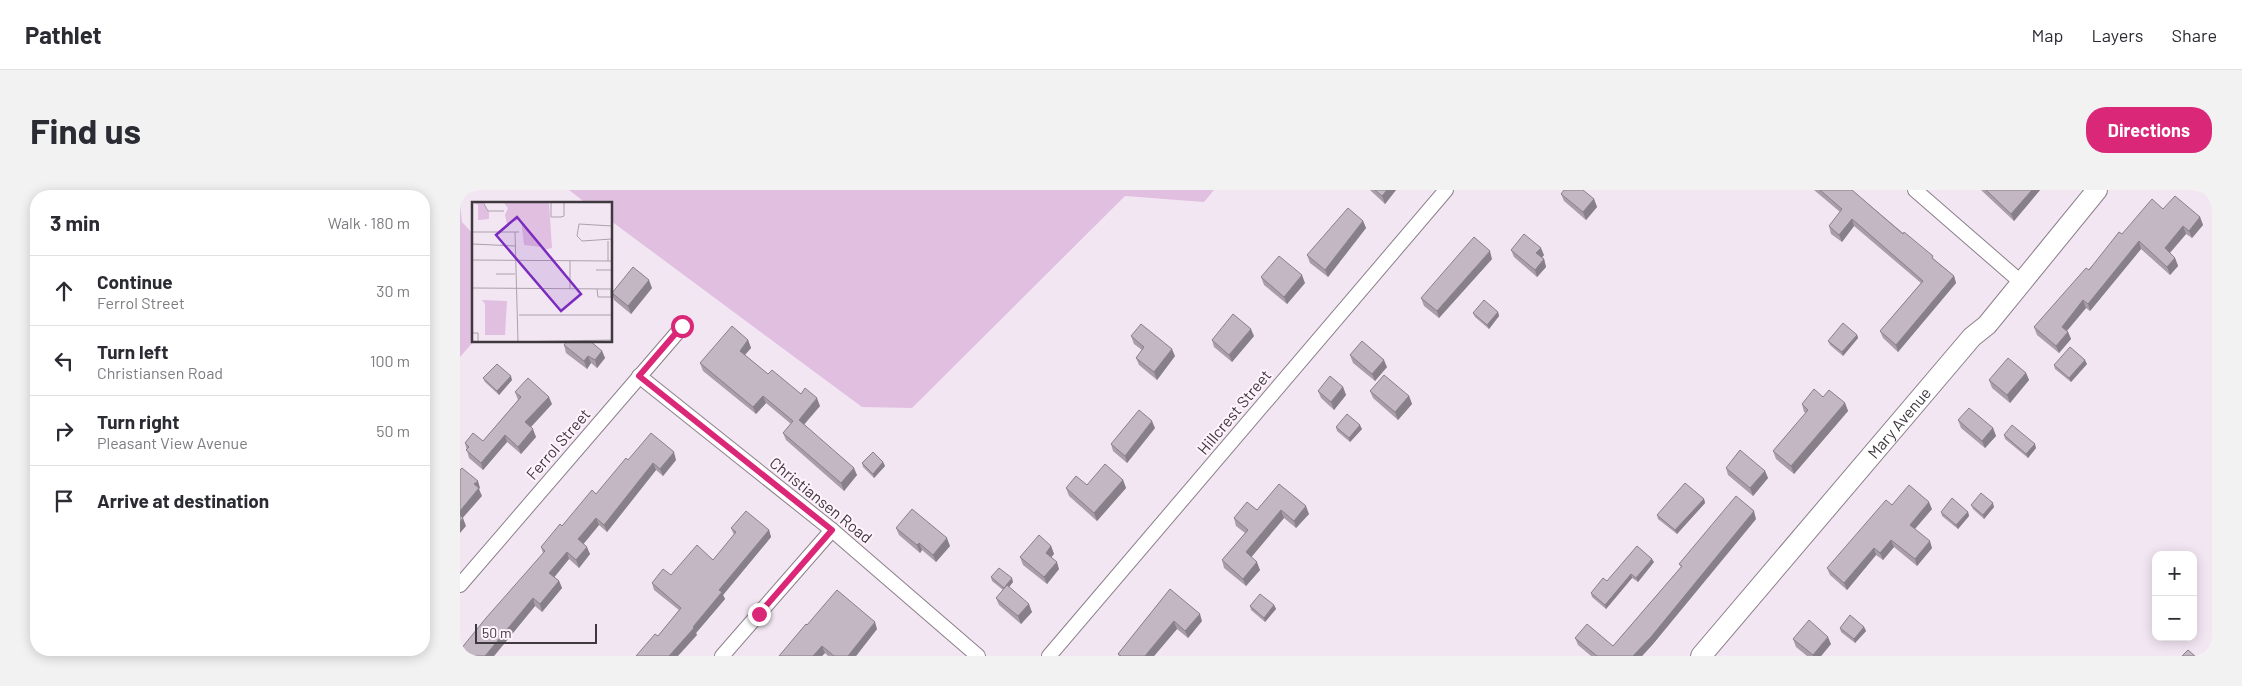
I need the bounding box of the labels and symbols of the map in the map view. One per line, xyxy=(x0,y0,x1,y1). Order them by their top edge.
inset map xyxy=(472,202,612,342)
route start xyxy=(671,315,694,338)
street label: Hillcrest Street xyxy=(1193,365,1275,458)
street label: Mary Avenue xyxy=(1863,383,1934,462)
street label: Ferrol Street xyxy=(522,404,594,483)
street label: Christiansen Road xyxy=(766,453,876,547)
route end xyxy=(748,603,771,626)
scale bar xyxy=(475,621,598,644)

